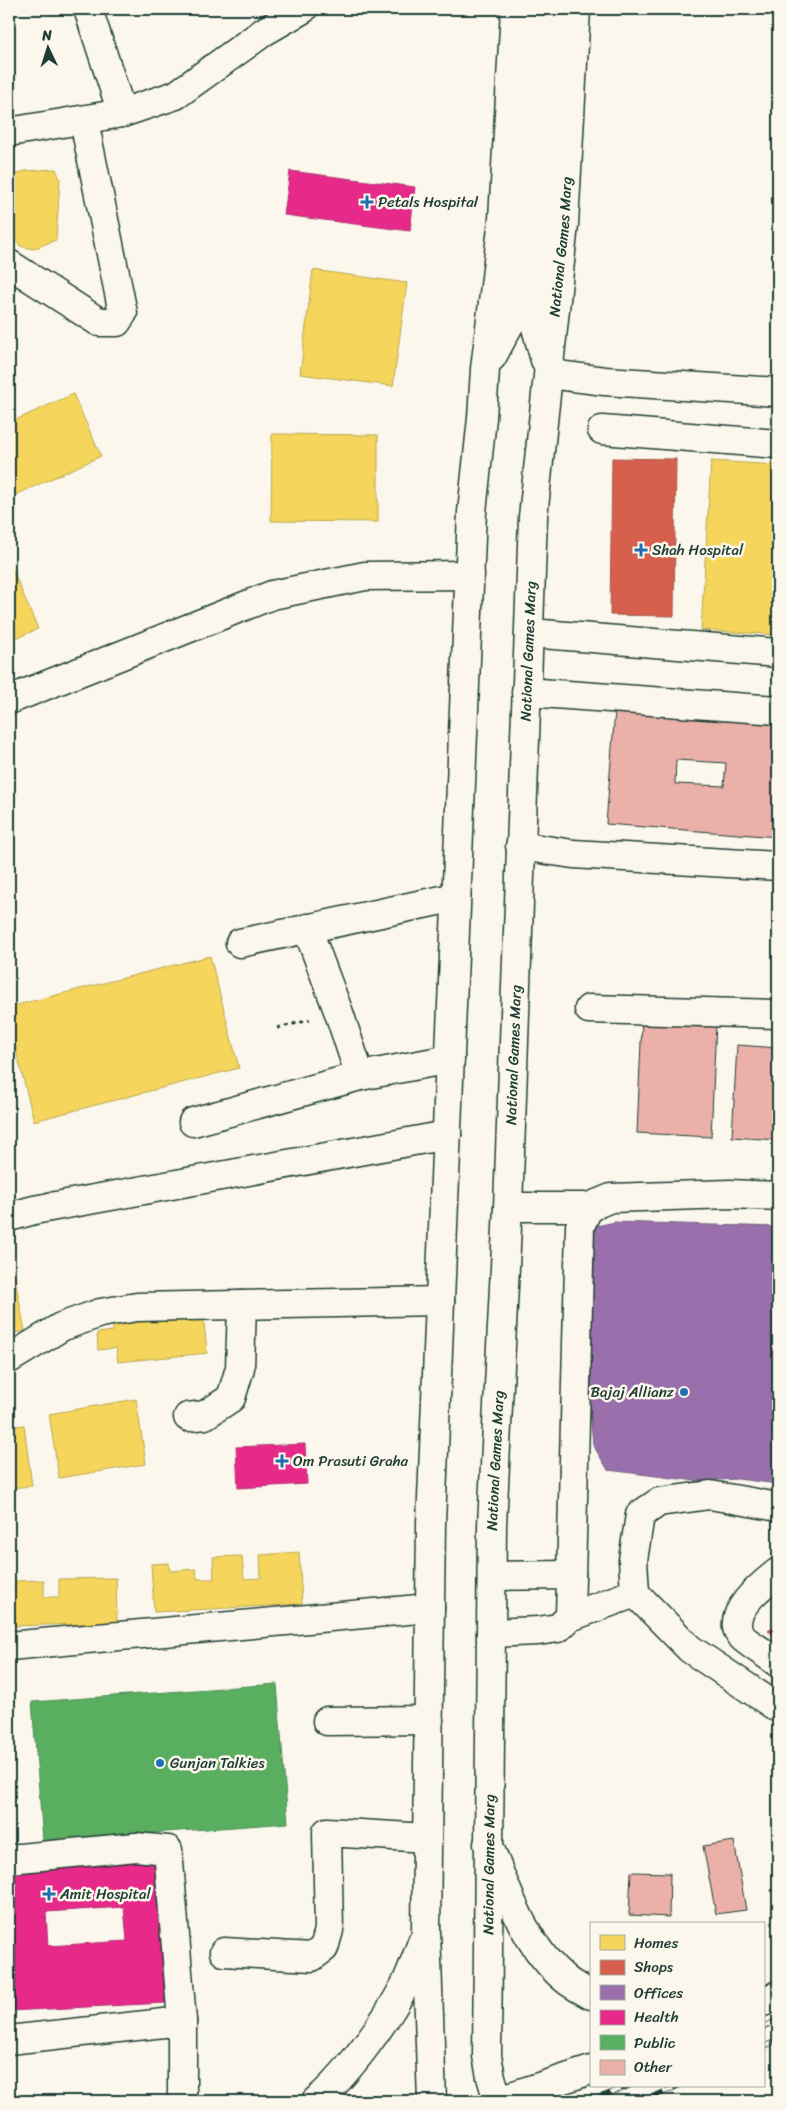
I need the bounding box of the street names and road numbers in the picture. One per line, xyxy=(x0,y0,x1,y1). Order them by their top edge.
street label: National Games Marg xyxy=(541,176,580,318)
street label: National Games Marg xyxy=(513,580,544,722)
street label: National Games Marg xyxy=(498,984,529,1126)
street label: National Games Marg xyxy=(479,1389,512,1531)
street label: National Games Marg xyxy=(475,1794,502,1935)

